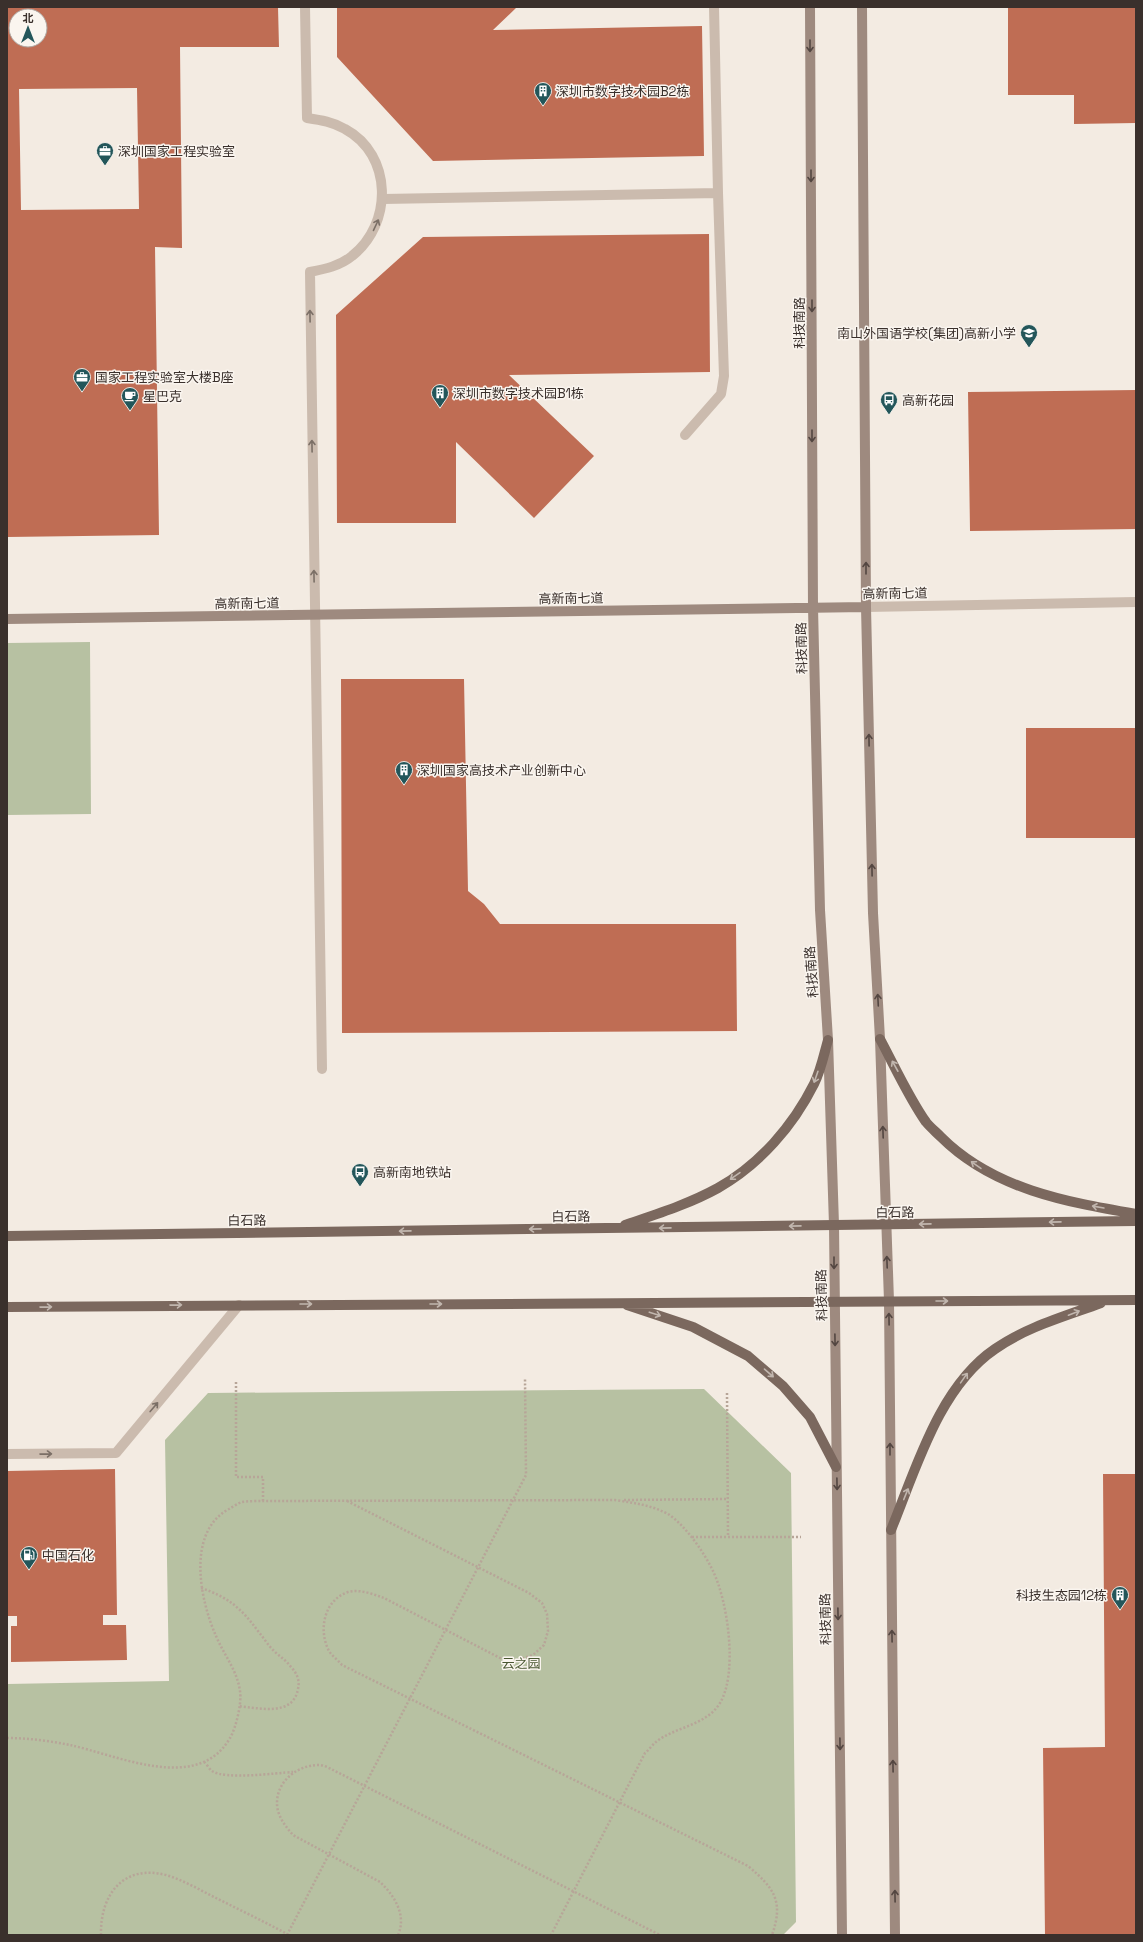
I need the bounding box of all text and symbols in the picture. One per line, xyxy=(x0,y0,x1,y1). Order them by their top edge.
north arrow xyxy=(8,8,48,48)
text: 北 xyxy=(23,11,34,25)
one-way arrow xyxy=(806,39,814,52)
building icon: 深圳市数字技术园B2栋 xyxy=(533,81,553,106)
place label: 深圳市数字技术园B2栋 xyxy=(556,83,689,100)
office icon: 深圳国家工程实验室 xyxy=(95,141,115,166)
place label: 深圳国家工程实验室 xyxy=(118,143,235,160)
one-way arrow xyxy=(807,169,815,182)
one-way arrow xyxy=(373,219,380,231)
street label: 科技南路 xyxy=(791,297,808,349)
one-way arrow xyxy=(808,299,816,312)
one-way arrow xyxy=(306,310,314,323)
school or university icon: 南山外国语学校(集团)高新小学 xyxy=(1019,323,1039,348)
place label: 南山外国语学校(集团)高新小学 xyxy=(837,325,1016,342)
office icon: 国家工程实验室大楼B座 xyxy=(72,367,92,392)
place label: 国家工程实验室大楼B座 xyxy=(95,369,234,386)
building icon: 深圳市数字技术园B1栋 xyxy=(430,383,450,408)
place label: 深圳市数字技术园B1栋 xyxy=(453,385,584,402)
cafe icon: 星巴克 xyxy=(120,386,140,411)
place label: 星巴克 xyxy=(143,388,182,405)
bus stop icon: 高新花园 xyxy=(879,390,899,415)
place label: 高新花园 xyxy=(902,392,954,409)
one-way arrow xyxy=(808,429,816,442)
one-way arrow xyxy=(308,440,316,453)
one-way arrow xyxy=(862,562,870,575)
one-way arrow xyxy=(310,570,318,583)
street label: 高新南七道 xyxy=(862,584,928,603)
street label: 高新南七道 xyxy=(538,589,604,608)
street label: 高新南七道 xyxy=(214,594,280,613)
street label: 科技南路 xyxy=(793,622,810,674)
one-way arrow xyxy=(866,734,873,747)
building icon: 深圳国家高技术产业创新中心 xyxy=(394,760,414,785)
place label: 深圳国家高技术产业创新中心 xyxy=(417,762,586,779)
one-way arrow xyxy=(869,864,876,877)
street label: 科技南路 xyxy=(801,945,822,999)
one-way arrow xyxy=(874,994,882,1007)
one-way arrow xyxy=(890,1060,898,1072)
one-way arrow xyxy=(812,1071,820,1083)
one-way arrow xyxy=(879,1126,887,1139)
one-way arrow xyxy=(970,1161,981,1169)
bus stop icon: 高新南地铁站 xyxy=(350,1162,370,1187)
place label: 高新南地铁站 xyxy=(373,1164,451,1181)
one-way arrow xyxy=(730,1172,741,1180)
one-way arrow xyxy=(1091,1203,1104,1211)
street label: 白石路 xyxy=(875,1204,915,1221)
street label: 白石路 xyxy=(551,1208,591,1225)
street label: 白石路 xyxy=(227,1212,267,1229)
one-way arrow xyxy=(1049,1219,1062,1226)
one-way arrow xyxy=(919,1221,932,1228)
one-way arrow xyxy=(789,1222,802,1230)
one-way arrow xyxy=(659,1224,672,1232)
one-way arrow xyxy=(529,1225,542,1233)
one-way arrow xyxy=(399,1227,412,1235)
one-way arrow xyxy=(830,1256,838,1269)
one-way arrow xyxy=(883,1256,891,1269)
street label: 科技南路 xyxy=(813,1269,830,1321)
one-way arrow xyxy=(935,1297,948,1305)
one-way arrow xyxy=(429,1300,442,1308)
one-way arrow xyxy=(299,1301,312,1308)
one-way arrow xyxy=(169,1302,182,1309)
one-way arrow xyxy=(39,1303,52,1311)
one-way arrow xyxy=(1067,1309,1079,1317)
one-way arrow xyxy=(648,1311,661,1318)
one-way arrow xyxy=(885,1313,893,1326)
one-way arrow xyxy=(831,1333,839,1346)
one-way arrow xyxy=(764,1369,774,1378)
one-way arrow xyxy=(960,1373,968,1384)
one-way arrow xyxy=(150,1401,159,1412)
one-way arrow xyxy=(886,1443,894,1456)
one-way arrow xyxy=(39,1450,52,1458)
one-way arrow xyxy=(833,1477,841,1490)
one-way arrow xyxy=(902,1488,910,1500)
fuel station icon: 中国石化 xyxy=(19,1545,39,1570)
place label: 中国石化 xyxy=(42,1547,94,1564)
building icon: 科技生态园12栋 xyxy=(1110,1585,1130,1610)
place label: 科技生态园12栋 xyxy=(1016,1587,1107,1604)
street label: 科技南路 xyxy=(817,1593,834,1645)
one-way arrow xyxy=(834,1607,842,1620)
one-way arrow xyxy=(888,1630,896,1643)
park label: 云之园 xyxy=(501,1655,541,1672)
one-way arrow xyxy=(836,1737,844,1750)
one-way arrow xyxy=(889,1760,897,1773)
one-way arrow xyxy=(891,1890,898,1903)

